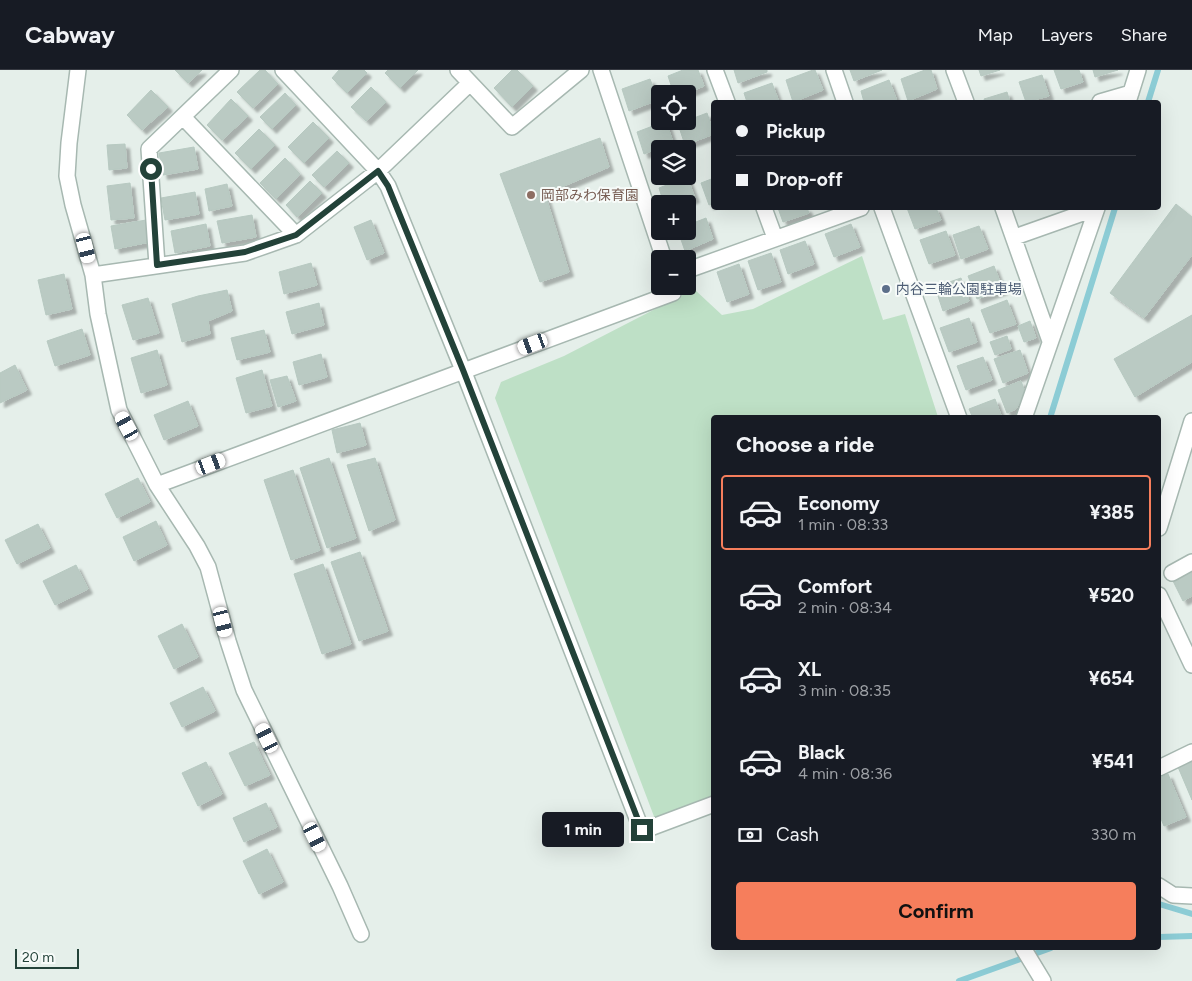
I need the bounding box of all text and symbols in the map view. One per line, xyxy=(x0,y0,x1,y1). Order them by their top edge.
text: Cabway xyxy=(25,20,115,49)
text: Map xyxy=(978,24,1013,46)
text: Layers xyxy=(1041,24,1093,46)
text: Share xyxy=(1121,24,1167,46)
map controls xyxy=(651,85,696,295)
button: locate xyxy=(651,85,696,130)
text: Pickup xyxy=(766,120,825,143)
button: layers xyxy=(651,140,696,185)
route start xyxy=(140,158,162,180)
text: Drop-off xyxy=(766,168,843,191)
place label: 岡部みわ保育園 xyxy=(541,187,639,204)
marker: 岡部みわ保育園 xyxy=(525,189,537,201)
button: + xyxy=(651,195,696,240)
car xyxy=(75,232,96,264)
button: − xyxy=(651,250,696,295)
place label: 内谷三輪公園駐車場 xyxy=(896,281,1022,298)
marker: 内谷三輪公園駐車場 xyxy=(880,283,892,295)
car xyxy=(516,332,549,356)
car xyxy=(113,409,140,443)
text: Choose a ride xyxy=(736,431,874,458)
car xyxy=(194,452,227,476)
icon: car xyxy=(738,490,783,535)
text: Economy xyxy=(798,492,880,515)
text: ¥385 xyxy=(1089,501,1134,524)
text: 1 min · 08:33 xyxy=(798,515,888,534)
icon: car xyxy=(738,573,783,618)
text: Comfort xyxy=(798,575,873,598)
text: ¥520 xyxy=(1088,584,1134,607)
text: 2 min · 08:34 xyxy=(798,598,892,617)
car xyxy=(212,606,233,638)
icon: car xyxy=(738,656,783,701)
text: XL xyxy=(798,658,821,681)
text: ¥654 xyxy=(1089,667,1134,690)
text: 3 min · 08:35 xyxy=(798,681,891,700)
car xyxy=(253,721,280,755)
icon: car xyxy=(738,739,783,784)
text: Black xyxy=(798,741,845,764)
text: ¥541 xyxy=(1092,750,1134,773)
text: 4 min · 08:36 xyxy=(798,764,892,783)
callout: 1 min xyxy=(542,812,624,848)
route end xyxy=(631,819,653,841)
car xyxy=(301,820,328,854)
text: 1 min xyxy=(564,820,602,839)
icon: cash xyxy=(736,821,764,849)
text: Cash xyxy=(776,823,819,846)
text: 330 m xyxy=(1091,825,1136,844)
button: Confirm xyxy=(736,882,1136,940)
scale bar xyxy=(15,946,79,969)
text: 20 m xyxy=(22,949,54,966)

